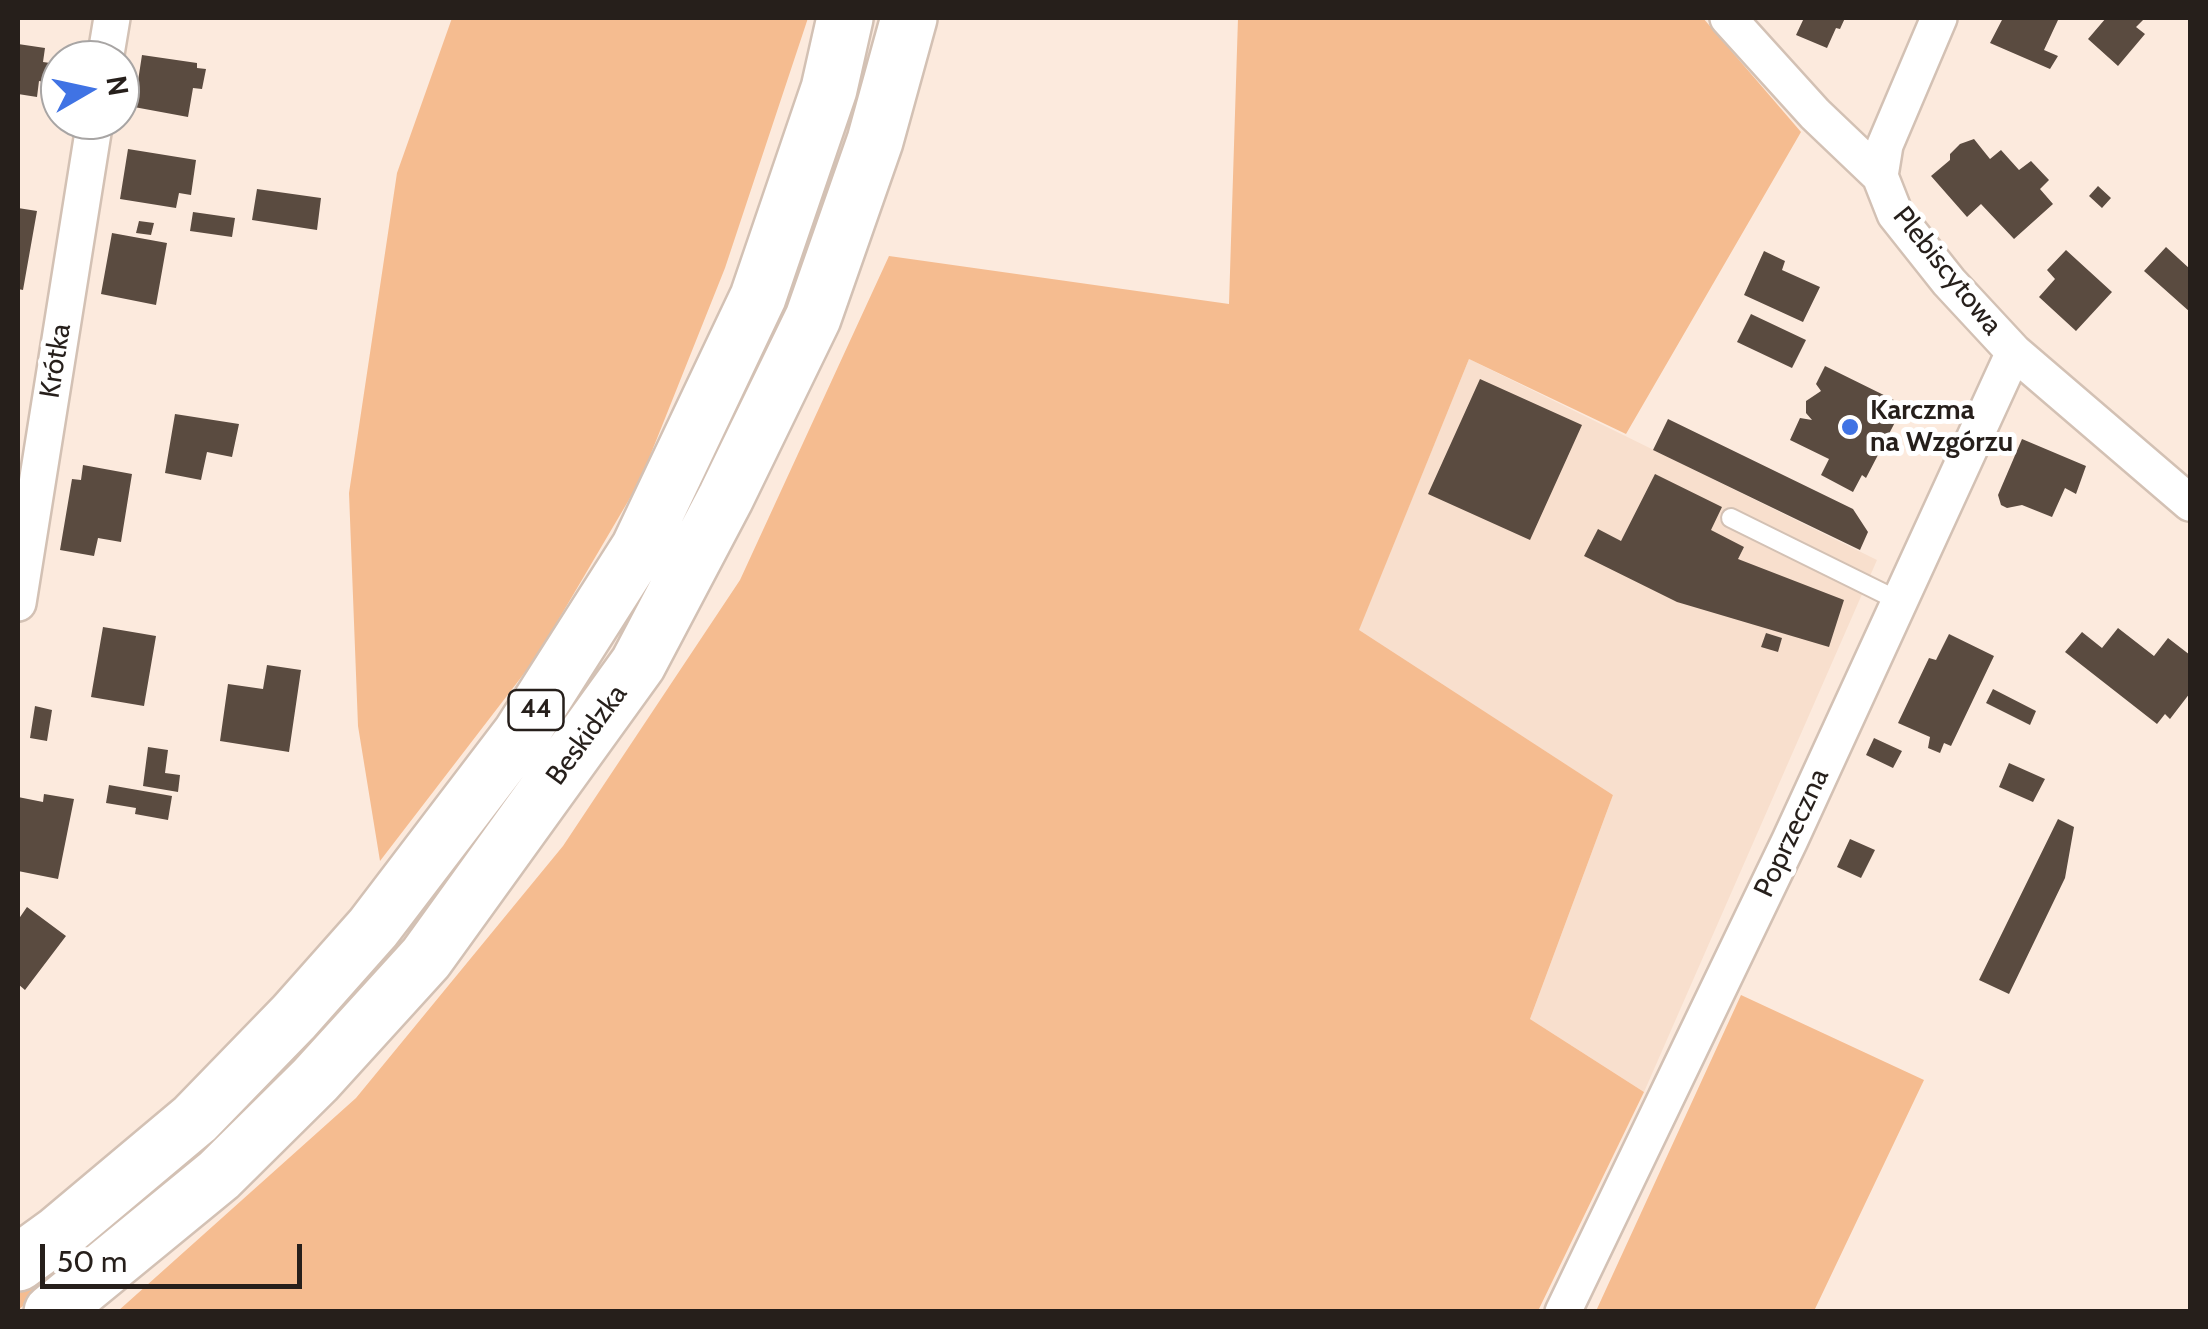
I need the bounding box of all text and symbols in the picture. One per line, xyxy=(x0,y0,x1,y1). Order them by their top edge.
north arrow xyxy=(40,40,140,140)
text: N xyxy=(99,73,136,98)
street label: Plebiscytowa xyxy=(1885,200,2009,342)
street label: Krótka xyxy=(34,321,78,401)
place label: Karczma na Wzgórzu xyxy=(1870,394,2013,460)
marker: Karczma na Wzgórzu xyxy=(1839,416,1861,438)
street label: Beskidzka xyxy=(539,678,635,792)
road number: 44 xyxy=(508,690,564,730)
street label: Poprzeczna xyxy=(1748,763,1836,903)
scale bar xyxy=(45,1224,308,1286)
text: 50 m xyxy=(57,1243,127,1280)

